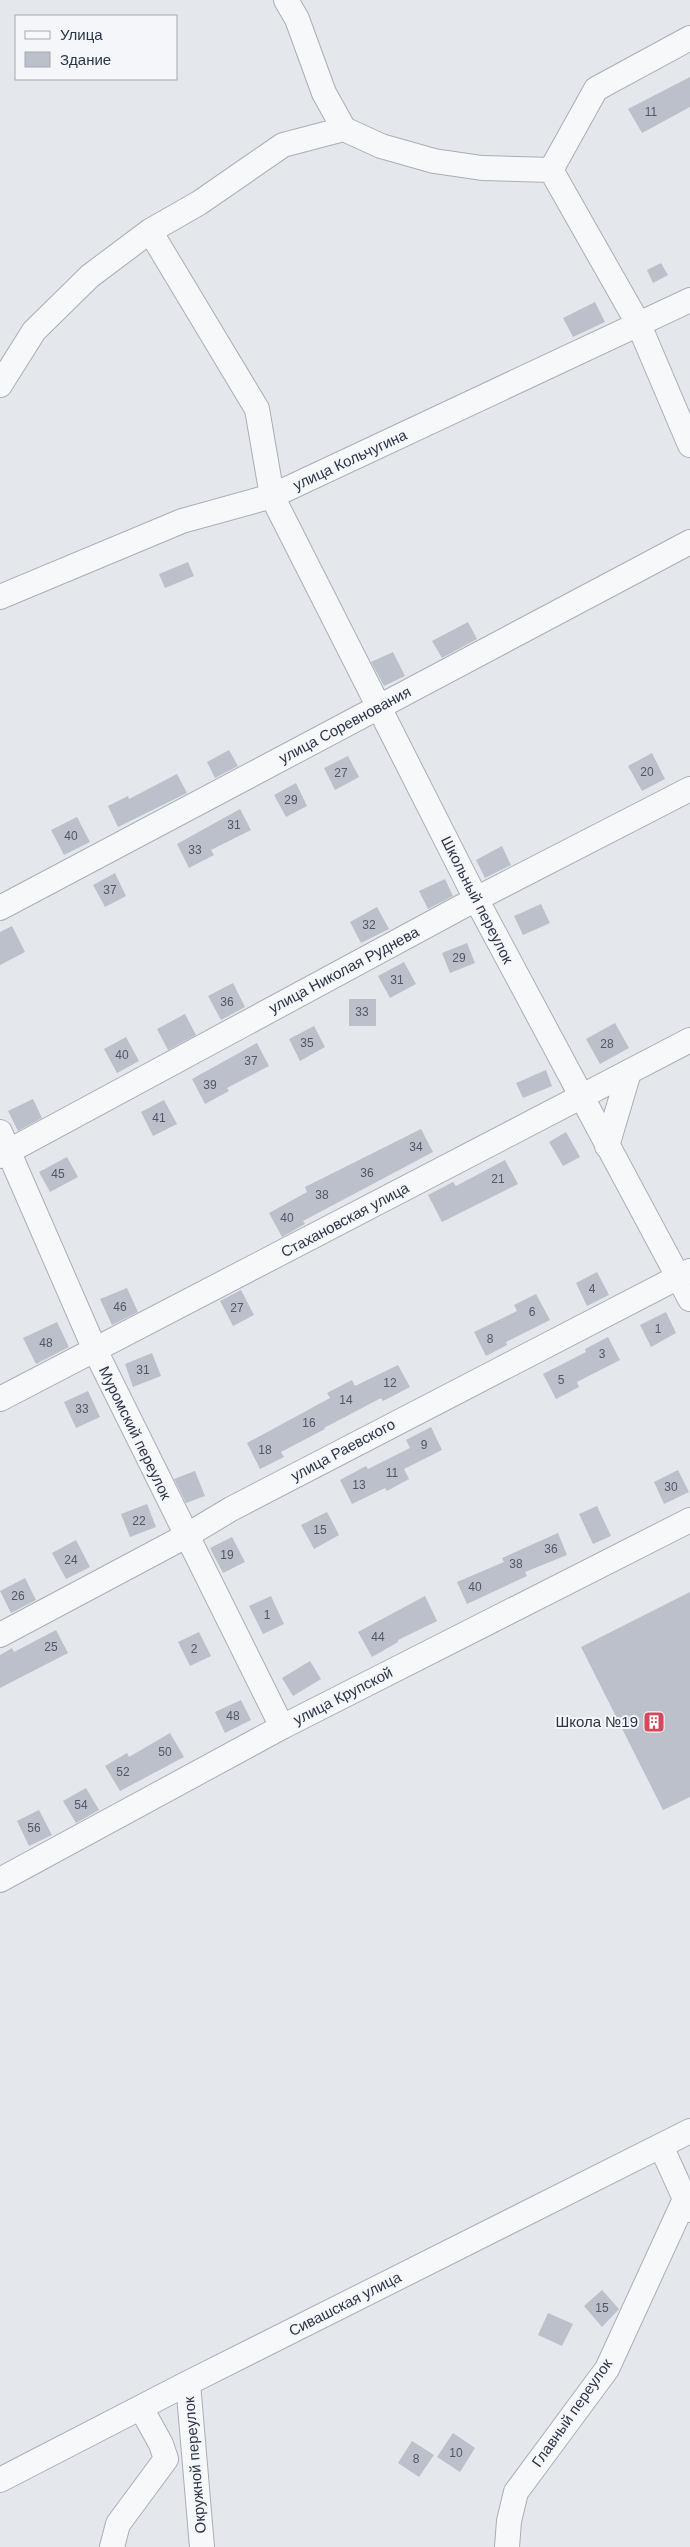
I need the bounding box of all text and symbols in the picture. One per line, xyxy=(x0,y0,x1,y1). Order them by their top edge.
legend xyxy=(15,15,178,80)
text: Улица xyxy=(60,26,103,43)
text: Здание xyxy=(60,51,111,68)
house number: 11 xyxy=(645,105,658,119)
street label: улица Кольчугина xyxy=(290,425,410,493)
street label: улица Соревнования xyxy=(276,683,414,767)
house number: 20 xyxy=(640,765,654,779)
house number: 27 xyxy=(334,766,348,780)
house number: 29 xyxy=(284,793,298,807)
house number: 31 xyxy=(227,818,241,832)
house number: 40 xyxy=(64,829,78,843)
street label: Школьный переулок xyxy=(438,833,517,967)
house number: 33 xyxy=(188,843,202,857)
house number: 37 xyxy=(103,883,117,897)
house number: 32 xyxy=(362,918,376,932)
street label: улица Николая Руднева xyxy=(266,922,422,1016)
house number: 29 xyxy=(452,951,466,965)
house number: 31 xyxy=(390,973,404,987)
house number: 36 xyxy=(220,995,234,1009)
house number: 33 xyxy=(355,1005,369,1019)
house number: 35 xyxy=(300,1036,314,1050)
house number: 28 xyxy=(600,1037,614,1051)
house number: 40 xyxy=(115,1048,129,1062)
house number: 37 xyxy=(244,1054,258,1068)
house number: 39 xyxy=(203,1078,217,1092)
house number: 41 xyxy=(152,1111,166,1125)
house number: 34 xyxy=(409,1140,423,1154)
house number: 36 xyxy=(360,1166,374,1180)
house number: 45 xyxy=(51,1167,65,1181)
house number: 21 xyxy=(491,1172,505,1186)
street label: Стахановская улица xyxy=(278,1178,412,1260)
house number: 38 xyxy=(315,1188,329,1202)
house number: 40 xyxy=(280,1211,294,1225)
house number: 4 xyxy=(589,1282,596,1296)
house number: 46 xyxy=(113,1300,127,1314)
house number: 27 xyxy=(230,1301,244,1315)
house number: 6 xyxy=(529,1305,536,1319)
house number: 1 xyxy=(655,1322,662,1336)
house number: 8 xyxy=(487,1332,494,1346)
house number: 48 xyxy=(39,1336,53,1350)
house number: 3 xyxy=(599,1347,606,1361)
street label: Муромский переулок xyxy=(96,1363,175,1502)
house number: 31 xyxy=(136,1363,150,1377)
house number: 5 xyxy=(558,1373,565,1387)
house number: 12 xyxy=(383,1376,397,1390)
house number: 14 xyxy=(339,1393,353,1407)
house number: 33 xyxy=(75,1402,89,1416)
street label: улица Раевского xyxy=(288,1415,398,1484)
house number: 16 xyxy=(302,1416,316,1430)
house number: 9 xyxy=(421,1438,428,1452)
house number: 18 xyxy=(258,1443,272,1457)
house number: 11 xyxy=(386,1466,399,1480)
house number: 13 xyxy=(352,1478,366,1492)
house number: 30 xyxy=(664,1480,678,1494)
house number: 22 xyxy=(132,1514,146,1528)
house number: 15 xyxy=(313,1523,327,1537)
house number: 36 xyxy=(544,1542,558,1556)
house number: 19 xyxy=(220,1548,234,1562)
house number: 24 xyxy=(64,1553,78,1567)
house number: 38 xyxy=(509,1557,523,1571)
house number: 40 xyxy=(468,1580,482,1594)
house number: 26 xyxy=(11,1589,25,1603)
house number: 1 xyxy=(264,1608,271,1622)
house number: 44 xyxy=(371,1630,385,1644)
house number: 25 xyxy=(44,1640,58,1654)
house number: 2 xyxy=(191,1642,198,1656)
street label: улица Крупской xyxy=(290,1663,395,1728)
house number: 48 xyxy=(226,1709,240,1723)
building icon: Школа №19 xyxy=(642,1710,666,1734)
place label: Школа №19 xyxy=(555,1713,638,1730)
house number: 50 xyxy=(158,1745,172,1759)
house number: 52 xyxy=(116,1765,130,1779)
house number: 54 xyxy=(74,1798,88,1812)
house number: 56 xyxy=(27,1821,41,1835)
street label: Сивашская улица xyxy=(286,2268,404,2339)
house number: 15 xyxy=(595,2301,609,2315)
street label: Главный переулок xyxy=(528,2355,615,2470)
street label: Окружной переулок xyxy=(180,2396,209,2534)
house number: 10 xyxy=(449,2446,463,2460)
house number: 8 xyxy=(413,2452,420,2466)

